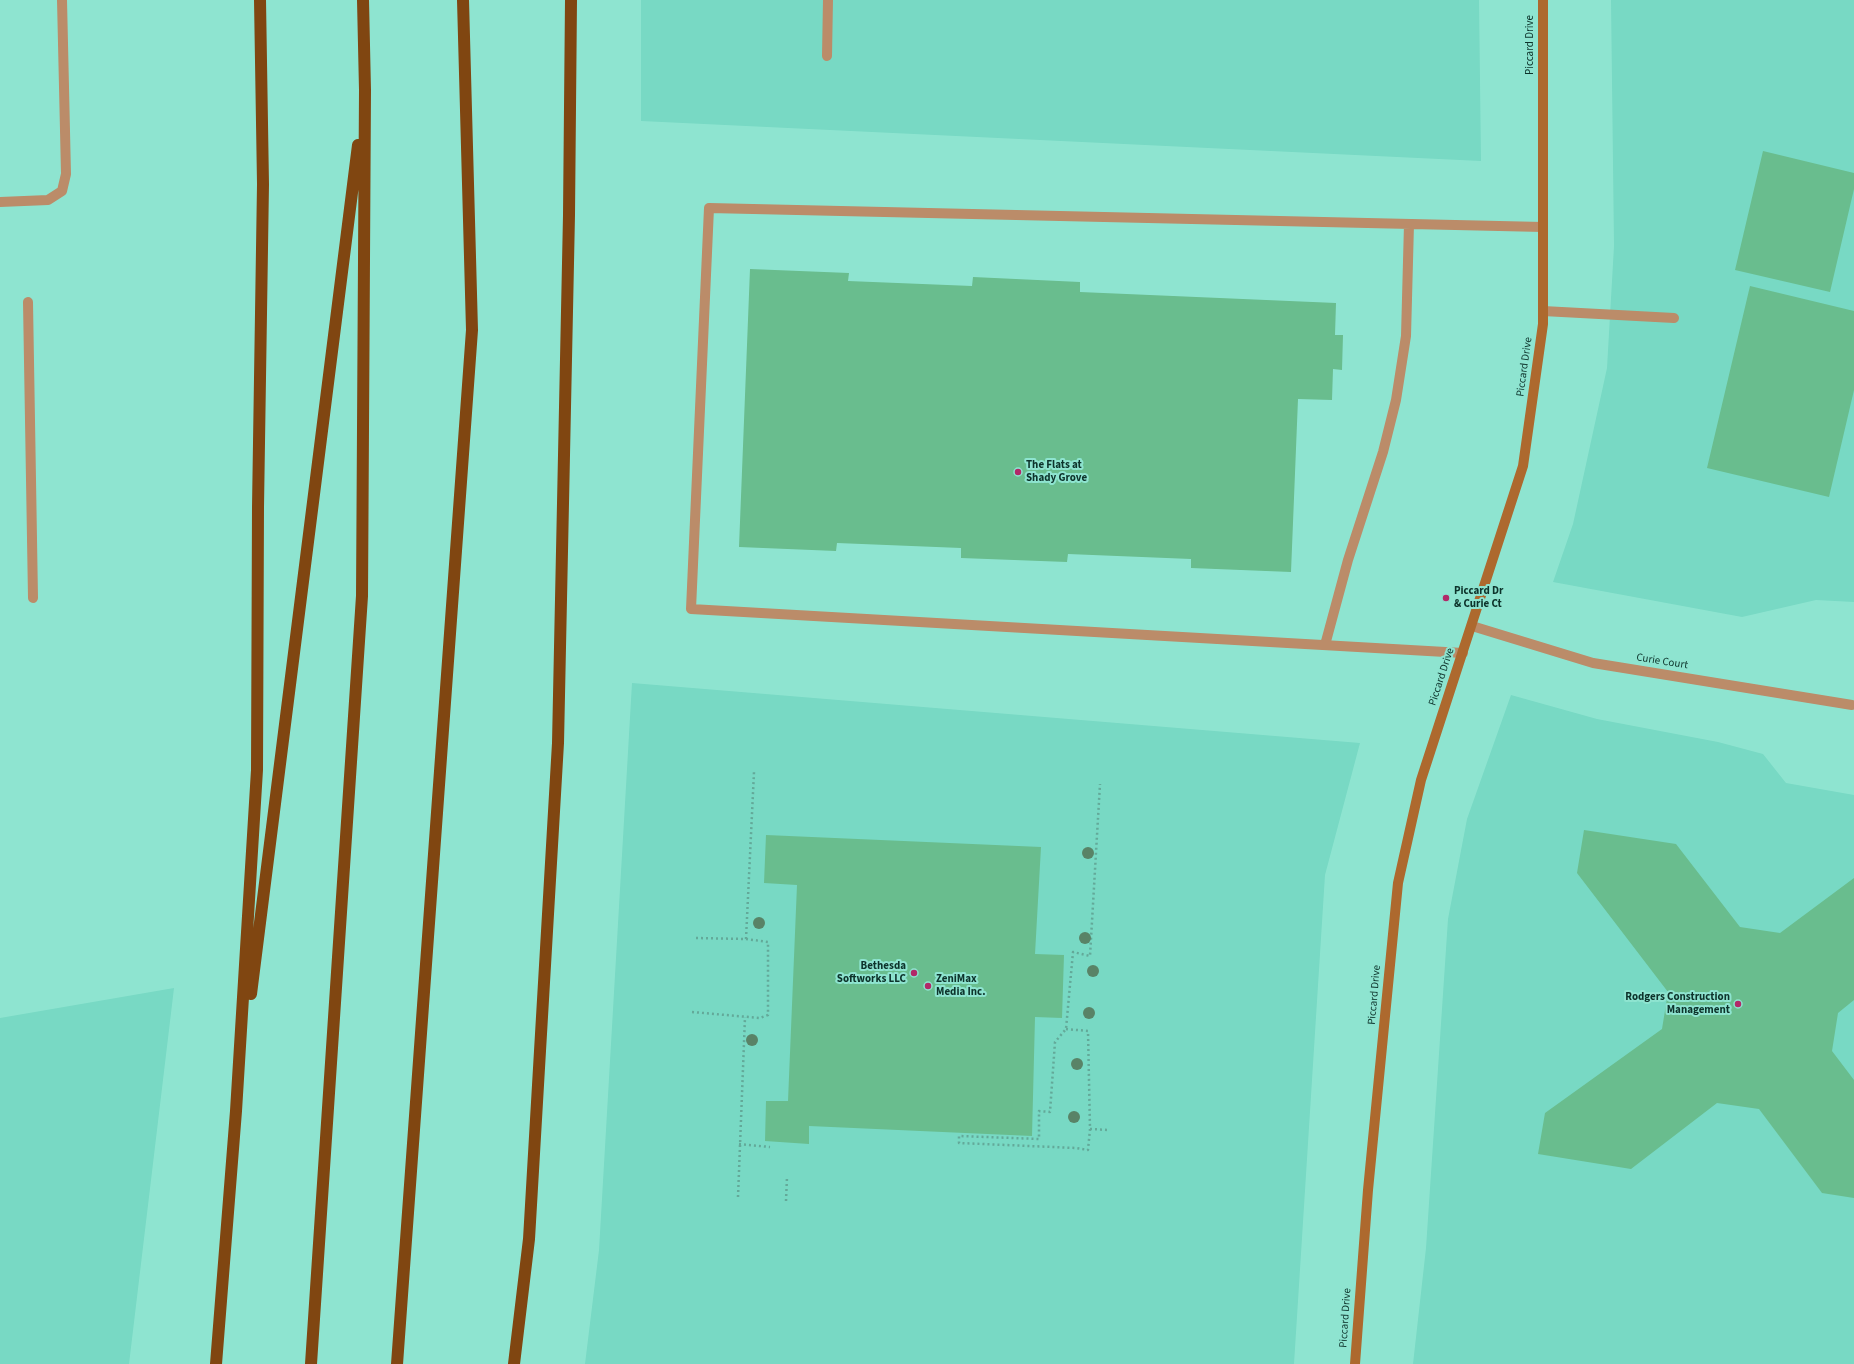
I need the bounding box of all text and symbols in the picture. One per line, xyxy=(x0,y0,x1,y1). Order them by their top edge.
street label: Piccard Drive xyxy=(1524,15,1538,75)
street label: Piccard Drive xyxy=(1514,336,1536,398)
place label: The Flats at Shady Grove xyxy=(1026,459,1087,485)
marker: The Flats at Shady Grove xyxy=(1013,467,1023,477)
place label: Piccard Dr & Curie Ct xyxy=(1454,585,1503,611)
marker: Piccard Dr & Curie Ct xyxy=(1441,593,1451,603)
street label: Piccard Drive xyxy=(1426,646,1458,708)
street label: Curie Court xyxy=(1635,651,1689,673)
place label: Bethesda Softworks LLC xyxy=(837,960,906,986)
street label: Piccard Drive xyxy=(1366,965,1384,1025)
marker: Bethesda Softworks LLC xyxy=(909,968,919,978)
place label: ZeniMax Media Inc. xyxy=(936,973,985,999)
marker: ZeniMax Media Inc. xyxy=(923,981,933,991)
place label: Rodgers Construction Management xyxy=(1625,991,1730,1017)
marker: Rodgers Construction Management xyxy=(1733,999,1743,1009)
street label: Piccard Drive xyxy=(1337,1288,1355,1348)

